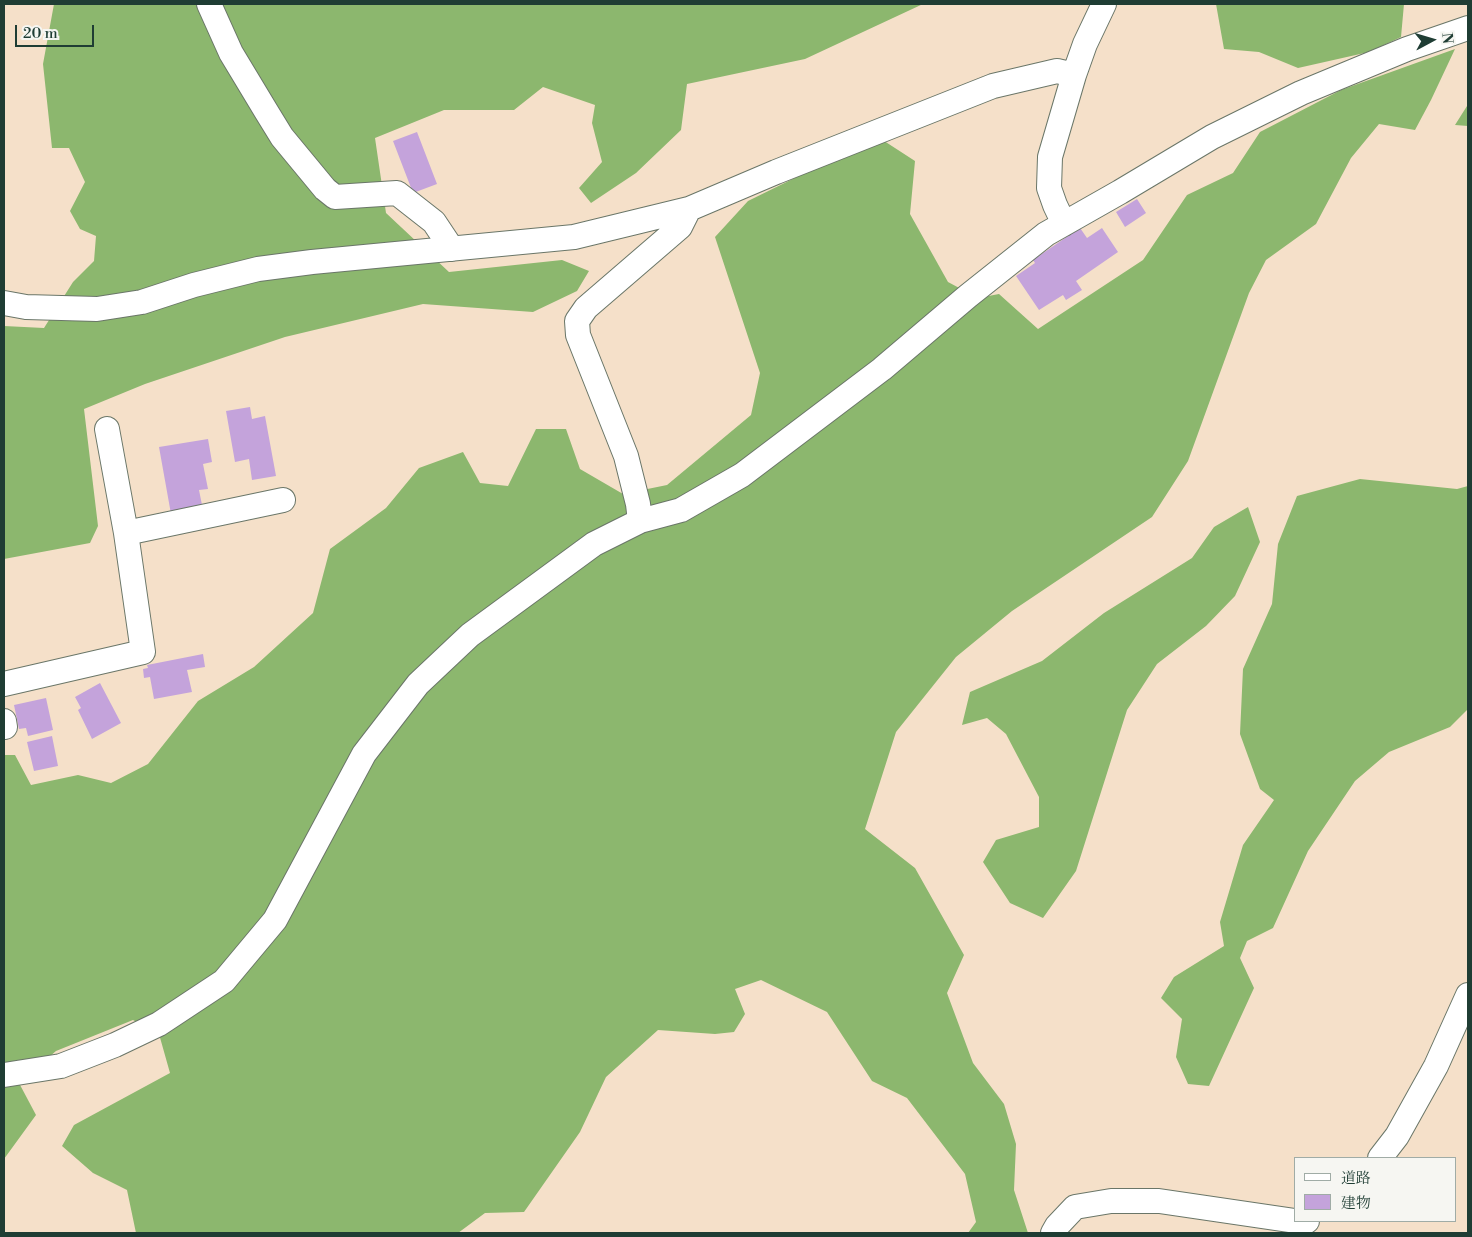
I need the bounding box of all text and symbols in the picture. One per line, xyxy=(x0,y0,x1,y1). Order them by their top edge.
scale bar xyxy=(18,15,96,47)
north arrow xyxy=(1407,15,1457,65)
text: 20 m xyxy=(23,24,58,43)
text: N xyxy=(1437,32,1456,45)
legend xyxy=(1294,1157,1457,1222)
text: 道路 xyxy=(1341,1169,1371,1188)
text: 建物 xyxy=(1341,1194,1371,1213)

